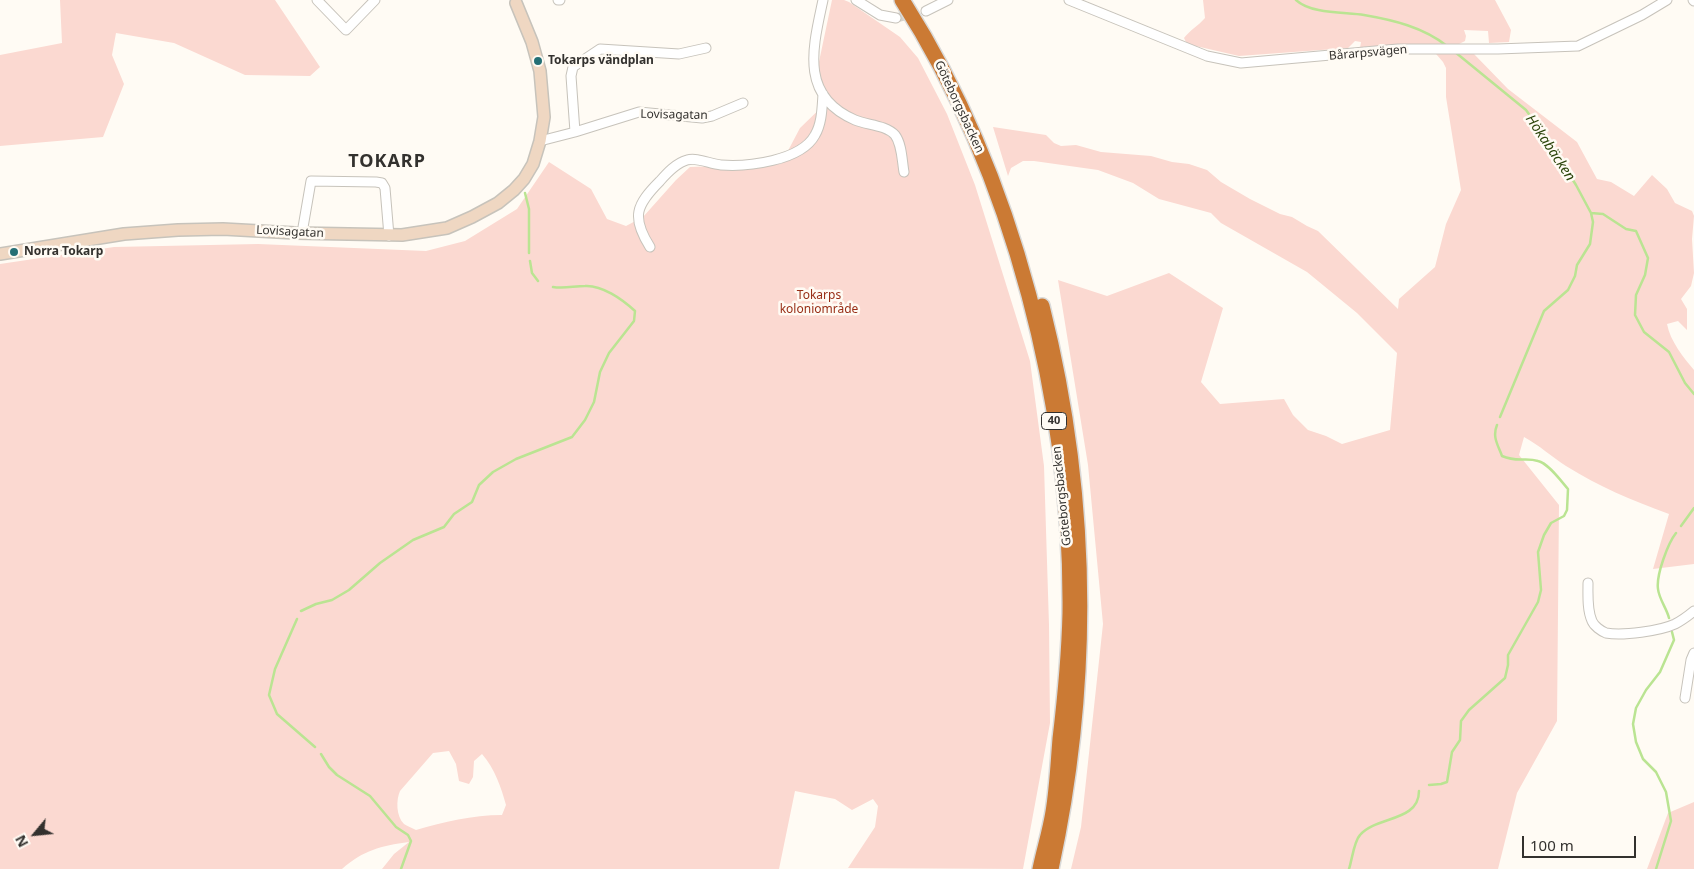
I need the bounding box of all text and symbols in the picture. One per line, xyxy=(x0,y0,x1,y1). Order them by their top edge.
street label: Bårarpsvägen xyxy=(1328,42,1408,64)
place label: Tokarps vändplan xyxy=(548,54,654,68)
marker: Tokarps vändplan xyxy=(532,55,544,67)
street label: Göteborgsbacken xyxy=(931,59,987,155)
street label: Lovisagatan xyxy=(640,107,708,123)
water label: Hökabäcken xyxy=(1522,112,1578,184)
district label: TOKARP xyxy=(347,151,427,173)
street label: Lovisagatan xyxy=(256,223,324,241)
place label: Norra Tokarp xyxy=(24,245,103,259)
marker: Norra Tokarp xyxy=(8,246,20,258)
park label: Tokarps koloniområde xyxy=(780,289,858,317)
road number: 40 xyxy=(1042,412,1066,430)
street label: Göteborgsbacken xyxy=(1050,445,1074,547)
north arrow xyxy=(10,809,60,859)
scale bar xyxy=(1524,826,1638,858)
text: N xyxy=(10,832,32,851)
text: 100 m xyxy=(1530,835,1574,855)

